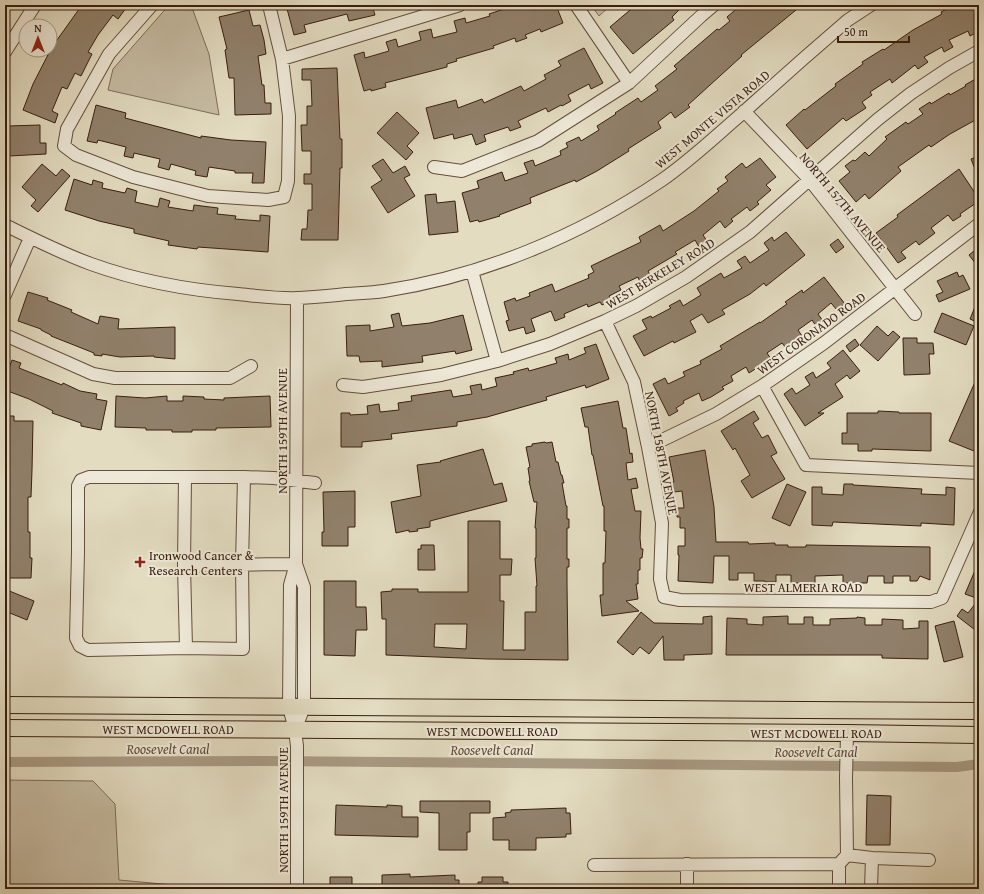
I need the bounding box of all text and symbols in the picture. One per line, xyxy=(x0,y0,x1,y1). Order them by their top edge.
north arrow xyxy=(18,18,58,58)
scale bar xyxy=(838,18,909,44)
text: N xyxy=(34,20,42,36)
text: 50 m xyxy=(844,23,868,40)
street label: WEST MONTE VISTA ROAD xyxy=(651,66,774,173)
street label: NORTH 157TH AVENUE xyxy=(795,148,891,257)
street label: WEST BERKELEY ROAD xyxy=(602,233,718,314)
street label: WEST CORONADO ROAD xyxy=(753,287,870,379)
street label: NORTH 159TH AVENUE xyxy=(273,368,292,494)
street label: NORTH 158TH AVENUE xyxy=(640,390,683,517)
place label: Ironwood Cancer & Research Centers xyxy=(149,546,254,580)
marker: Ironwood Cancer & Research Centers xyxy=(134,556,146,568)
street label: WEST ALMERIA ROAD xyxy=(744,578,862,597)
street label: WEST MCDOWELL ROAD xyxy=(102,720,234,739)
street label: WEST MCDOWELL ROAD xyxy=(426,722,558,741)
street label: WEST MCDOWELL ROAD xyxy=(750,724,882,743)
water label: Roosevelt Canal xyxy=(125,739,210,759)
water label: Roosevelt Canal xyxy=(449,740,534,760)
water label: Roosevelt Canal xyxy=(773,742,858,762)
street label: NORTH 159TH AVENUE xyxy=(274,747,293,873)

